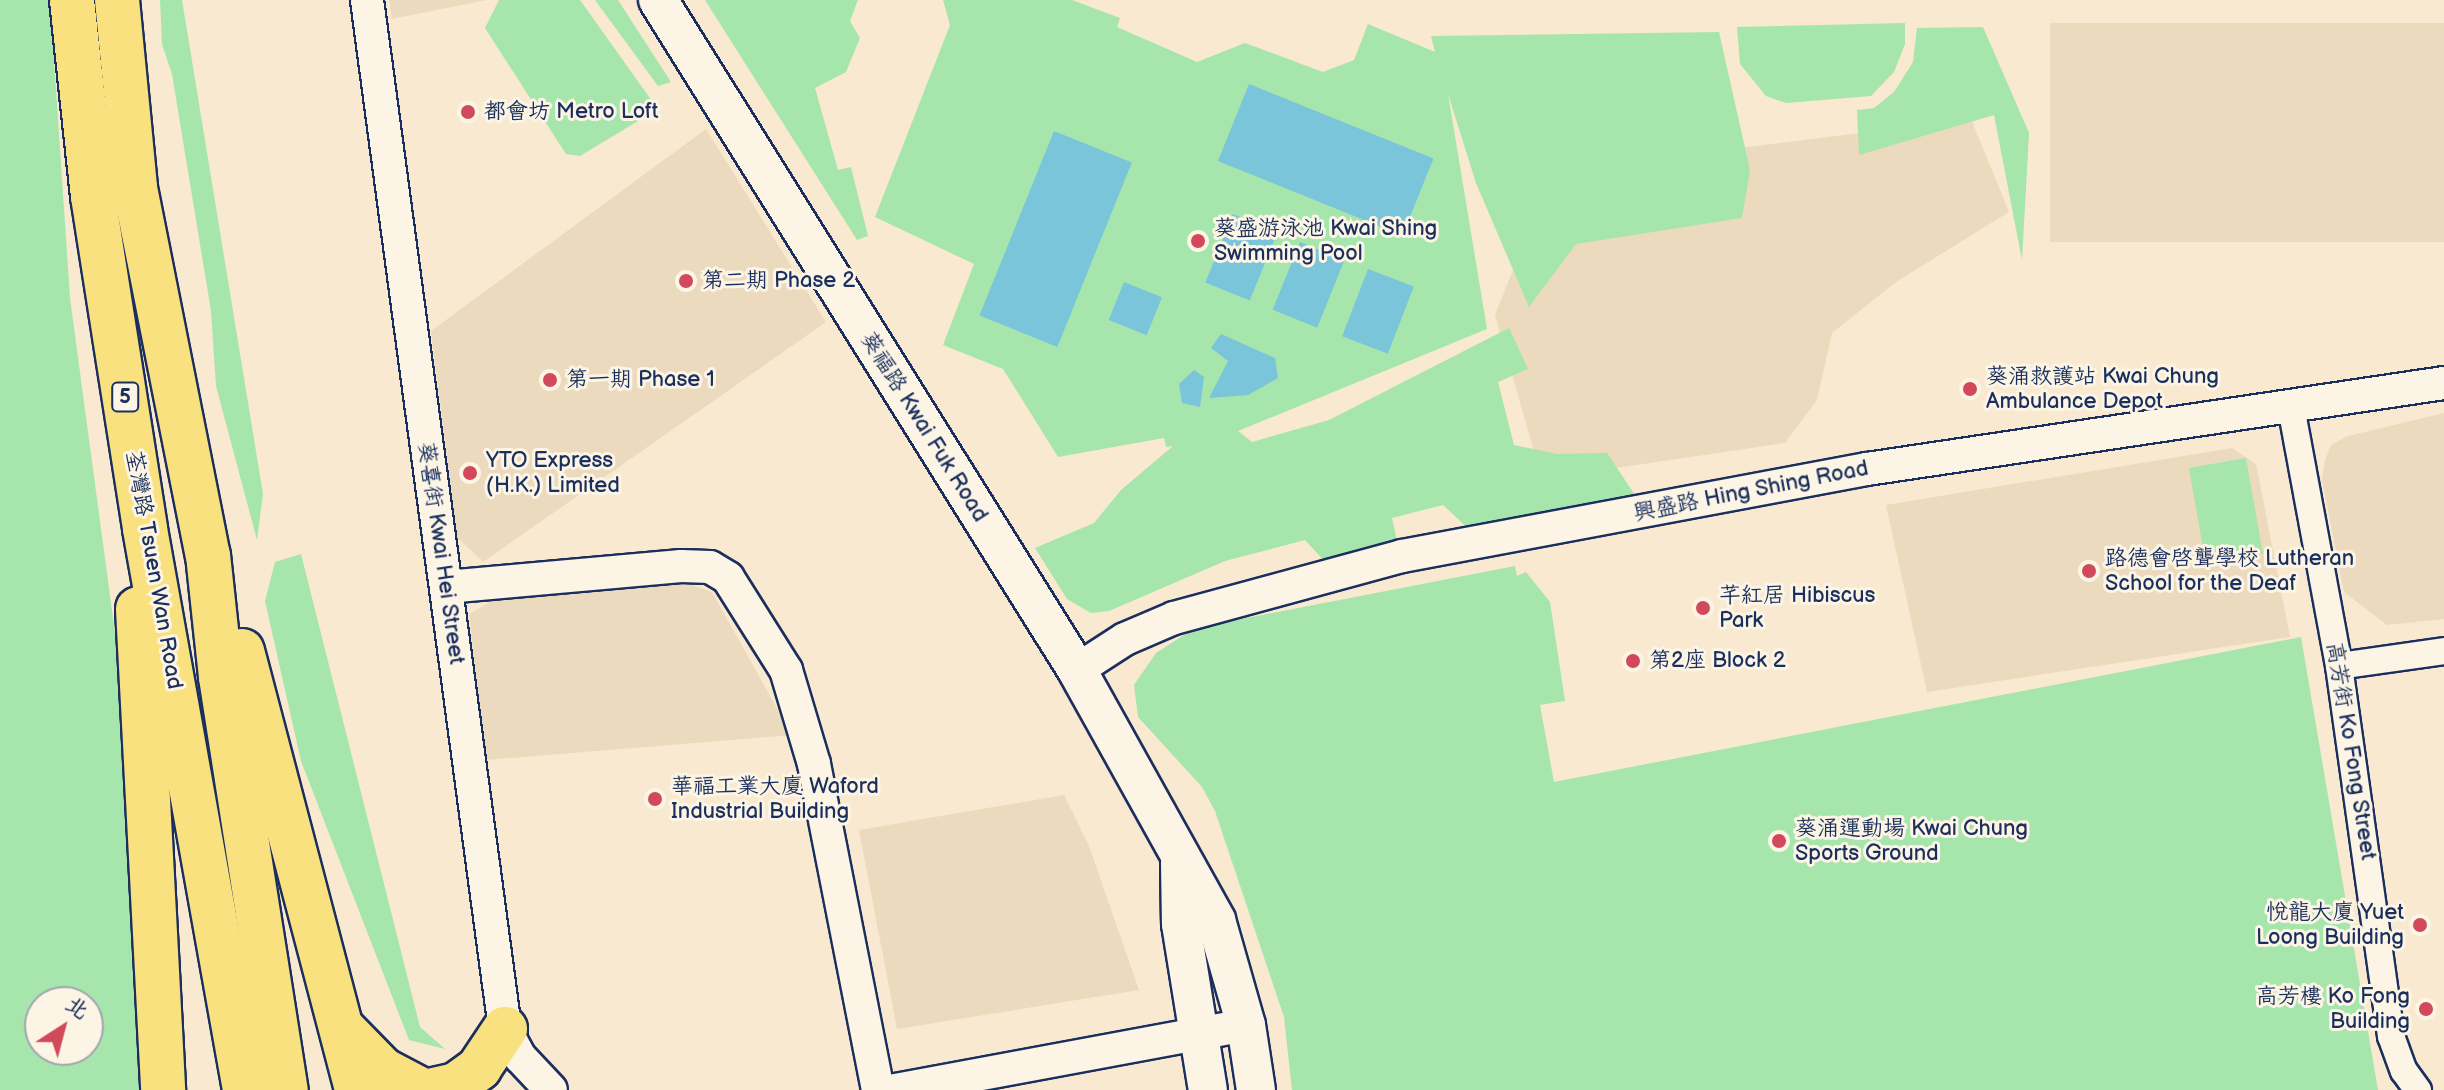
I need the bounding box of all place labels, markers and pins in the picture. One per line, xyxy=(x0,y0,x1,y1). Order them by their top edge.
place label: 都會坊 Metro Loft xyxy=(484,99,659,125)
marker: 都會坊 Metro Loft xyxy=(459,103,477,121)
place label: 葵盛游泳池 Kwai Shing Swimming Pool xyxy=(1214,215,1438,266)
marker: 葵盛游泳池 Kwai Shing Swimming Pool xyxy=(1189,232,1207,250)
place label: 第二期 Phase 2 xyxy=(702,268,855,294)
marker: 第二期 Phase 2 xyxy=(677,272,695,290)
place label: 葵涌救護站 Kwai Chung Ambulance Depot xyxy=(1986,363,2219,414)
place label: 第一期 Phase 1 xyxy=(566,367,715,393)
marker: 第一期 Phase 1 xyxy=(541,371,559,389)
marker: 葵涌救護站 Kwai Chung Ambulance Depot xyxy=(1961,380,1979,398)
place label: YTO Express (H.K.) Limited xyxy=(486,447,620,498)
marker: YTO Express (H.K.) Limited xyxy=(461,464,479,482)
place label: 路德會啓聾學校 Lutheran School for the Deaf xyxy=(2105,545,2354,596)
marker: 路德會啓聾學校 Lutheran School for the Deaf xyxy=(2080,562,2098,580)
place label: 芊紅居 Hibiscus Park xyxy=(1719,582,1875,634)
marker: 芊紅居 Hibiscus Park xyxy=(1694,599,1712,617)
place label: 第2座 Block 2 xyxy=(1649,648,1786,674)
marker: 第2座 Block 2 xyxy=(1624,652,1642,670)
place label: 華福工業大廈 Waford Industrial Building xyxy=(671,773,879,824)
marker: 華福工業大廈 Waford Industrial Building xyxy=(646,790,664,808)
place label: 葵涌運動場 Kwai Chung Sports Ground xyxy=(1795,815,2028,866)
marker: 葵涌運動場 Kwai Chung Sports Ground xyxy=(1770,832,1788,850)
place label: 悅龍大廈 Yuet Loong Building xyxy=(2256,899,2404,950)
marker: 悅龍大廈 Yuet Loong Building xyxy=(2411,916,2429,934)
place label: 高芳樓 Ko Fong Building xyxy=(2256,983,2410,1034)
marker: 高芳樓 Ko Fong Building xyxy=(2417,1000,2435,1018)

